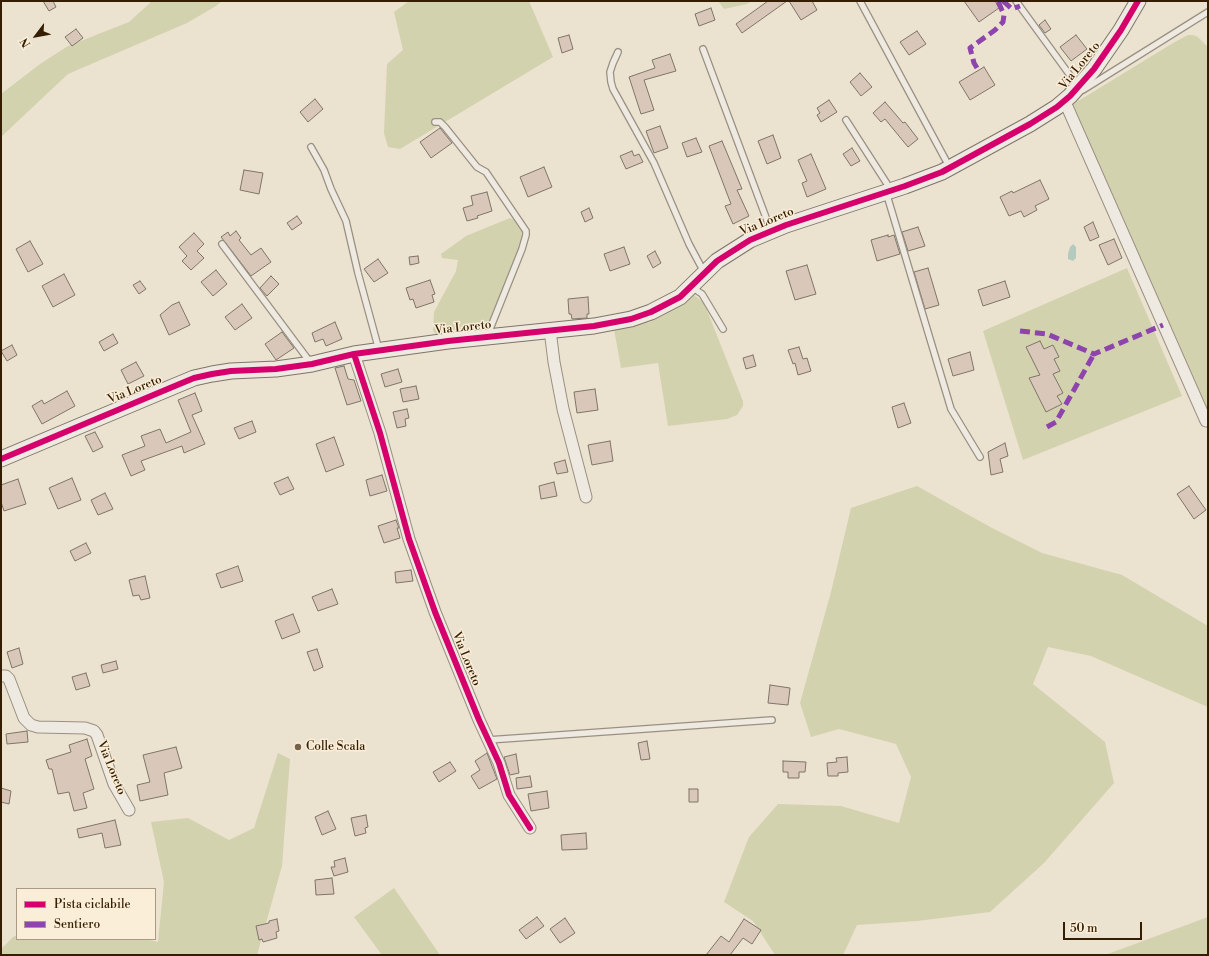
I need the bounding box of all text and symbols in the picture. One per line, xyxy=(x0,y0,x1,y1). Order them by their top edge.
north arrow xyxy=(16,16,56,56)
text: N xyxy=(18,35,34,50)
street label: Via Loreto xyxy=(1056,39,1104,93)
street label: Via Loreto xyxy=(738,205,796,239)
street label: Via Loreto xyxy=(434,318,492,338)
street label: Via Loreto xyxy=(106,373,164,407)
street label: Via Loreto xyxy=(449,630,483,688)
street label: Via Loreto xyxy=(94,739,128,797)
place label: Colle Scala xyxy=(306,740,365,754)
marker: Colle Scala xyxy=(293,742,303,752)
legend xyxy=(16,888,156,940)
text: Pista ciclabile xyxy=(54,897,131,912)
scale bar xyxy=(1065,914,1144,940)
text: Sentiero xyxy=(54,917,100,932)
text: 50 m xyxy=(1070,921,1098,936)

